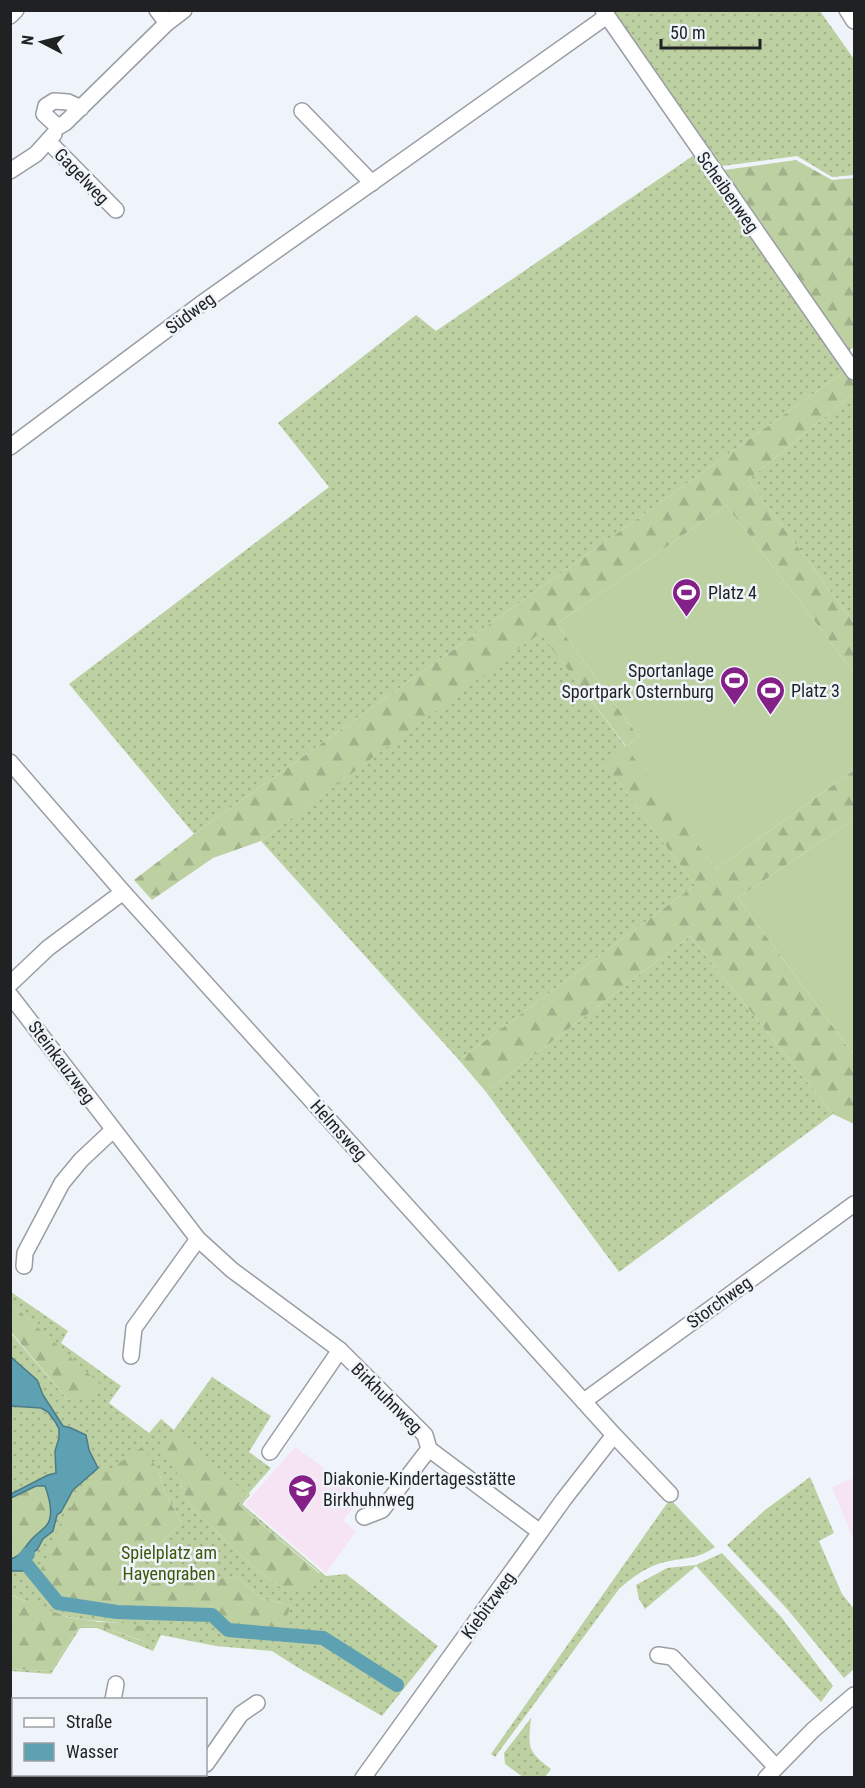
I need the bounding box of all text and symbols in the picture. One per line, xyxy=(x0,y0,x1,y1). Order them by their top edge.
north arrow xyxy=(12,12,72,72)
scale bar xyxy=(661,12,760,50)
text: 50 m xyxy=(670,22,705,43)
text: N xyxy=(18,34,38,46)
street label: Gagelweg xyxy=(50,144,114,208)
street label: Scheibenweg xyxy=(692,147,764,237)
street label: Südweg xyxy=(161,288,219,338)
sports icon: Platz 4 xyxy=(671,576,703,618)
place label: Platz 4 xyxy=(708,582,757,603)
place label: Sportanlage Sportpark Osternburg xyxy=(562,660,714,702)
sports icon: Sportanlage Sportpark Osternburg xyxy=(719,664,751,706)
sports icon: Platz 3 xyxy=(754,674,786,716)
place label: Platz 3 xyxy=(791,680,840,701)
street label: Steinkauzweg xyxy=(24,1016,100,1108)
street label: Helmsweg xyxy=(306,1095,372,1165)
street label: Storchweg xyxy=(683,1272,755,1332)
street label: Birkhuhnweg xyxy=(347,1358,427,1438)
place label: Diakonie-Kindertagesstätte Birkhuhnweg xyxy=(323,1468,516,1510)
school or university icon: Diakonie-Kindertagesstätte Birkhuhnweg xyxy=(286,1472,318,1514)
park label: Spielplatz am Hayengraben xyxy=(121,1542,217,1584)
street label: Kiebitzweg xyxy=(457,1567,519,1643)
legend xyxy=(12,1698,207,1776)
text: Straße xyxy=(66,1711,112,1732)
text: Wasser xyxy=(66,1741,119,1762)

